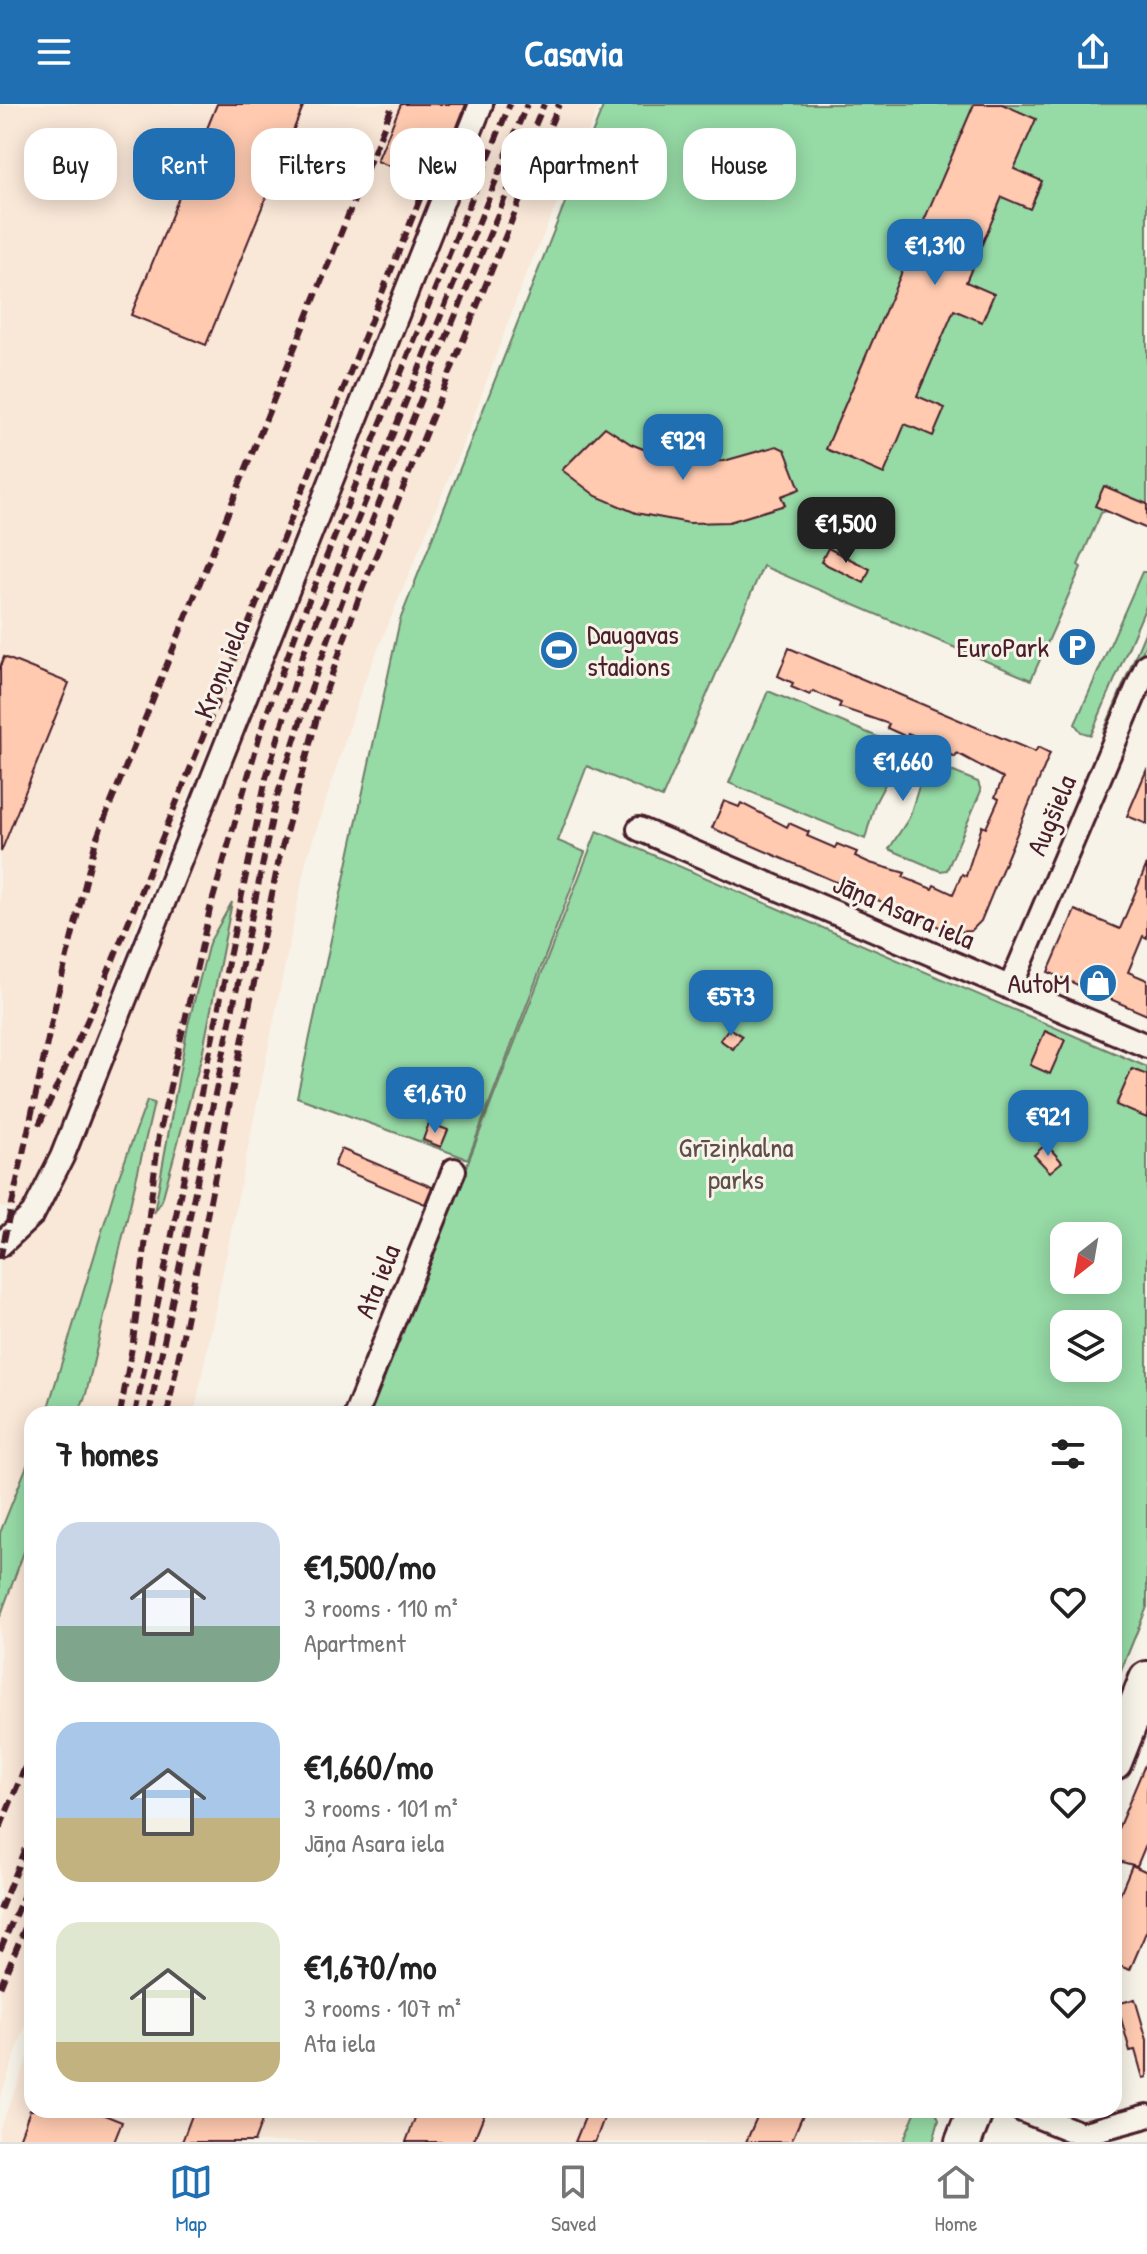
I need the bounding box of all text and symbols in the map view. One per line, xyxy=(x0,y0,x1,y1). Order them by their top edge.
text: Casavia xyxy=(524,28,623,77)
icon: menu xyxy=(32,30,76,74)
icon: share xyxy=(1071,30,1115,74)
chip: Buy xyxy=(24,128,117,200)
chip: Rent xyxy=(133,128,235,200)
chip: Filters xyxy=(251,128,374,200)
chip: New xyxy=(390,128,485,200)
chip: Apartment xyxy=(501,128,667,200)
chip: House xyxy=(683,128,796,200)
pin: €1,310 xyxy=(870,219,1000,287)
text: €1,310 xyxy=(905,227,965,262)
pin: €929 xyxy=(636,414,730,482)
text: €929 xyxy=(661,422,705,457)
pin: €1,500 xyxy=(781,497,911,565)
text: €1,500 xyxy=(815,505,877,540)
street label: Kroņu iela xyxy=(184,614,258,724)
place label: Daugavas stadions xyxy=(587,615,679,685)
parking icon: EuroPark xyxy=(1056,626,1098,668)
place label: EuroPark xyxy=(957,628,1049,666)
sports icon: Daugavas stadions xyxy=(538,629,580,671)
pin: €1,660 xyxy=(838,735,968,803)
text: €1,660 xyxy=(873,743,933,778)
street label: Augšiela xyxy=(1017,769,1085,861)
street label: Jāņa Asara iela xyxy=(827,864,981,958)
shop icon: AutoM xyxy=(1077,962,1119,1004)
place label: AutoM xyxy=(1008,964,1070,1002)
pin: €573 xyxy=(684,970,778,1038)
text: €573 xyxy=(707,978,755,1013)
pin: €1,670 xyxy=(370,1067,500,1135)
text: €1,670 xyxy=(404,1075,466,1110)
pin: €921 xyxy=(1001,1090,1095,1158)
text: €921 xyxy=(1026,1098,1070,1133)
park label: Grīziņkalna parks xyxy=(678,1128,794,1198)
north arrow xyxy=(1050,1222,1122,1294)
map controls xyxy=(1050,1222,1122,1382)
street label: Ata iela xyxy=(345,1238,409,1324)
button: layers xyxy=(1050,1310,1122,1382)
text: 7 homes xyxy=(56,1431,158,1477)
icon: filters xyxy=(1046,1432,1090,1476)
text: €1,500/mo xyxy=(304,1544,436,1590)
icon: home xyxy=(120,1554,216,1650)
icon: heart xyxy=(1046,1580,1090,1624)
text: 3 rooms · 110 m² xyxy=(304,1590,458,1625)
text: Apartment xyxy=(304,1625,406,1660)
text: €1,660/mo xyxy=(304,1744,433,1790)
icon: home xyxy=(120,1754,216,1850)
icon: heart xyxy=(1046,1780,1090,1824)
text: 3 rooms · 101 m² xyxy=(304,1790,458,1825)
text: Jāņa Asara iela xyxy=(304,1825,444,1860)
text: €1,670/mo xyxy=(304,1944,436,1990)
icon: home xyxy=(120,1954,216,2050)
icon: heart xyxy=(1046,1980,1090,2024)
text: 3 rooms · 107 m² xyxy=(304,1990,461,2025)
text: Ata iela xyxy=(304,2025,375,2060)
tab: Map xyxy=(169,2160,213,2238)
tab: Saved xyxy=(551,2160,596,2238)
tab: Home xyxy=(934,2160,978,2238)

